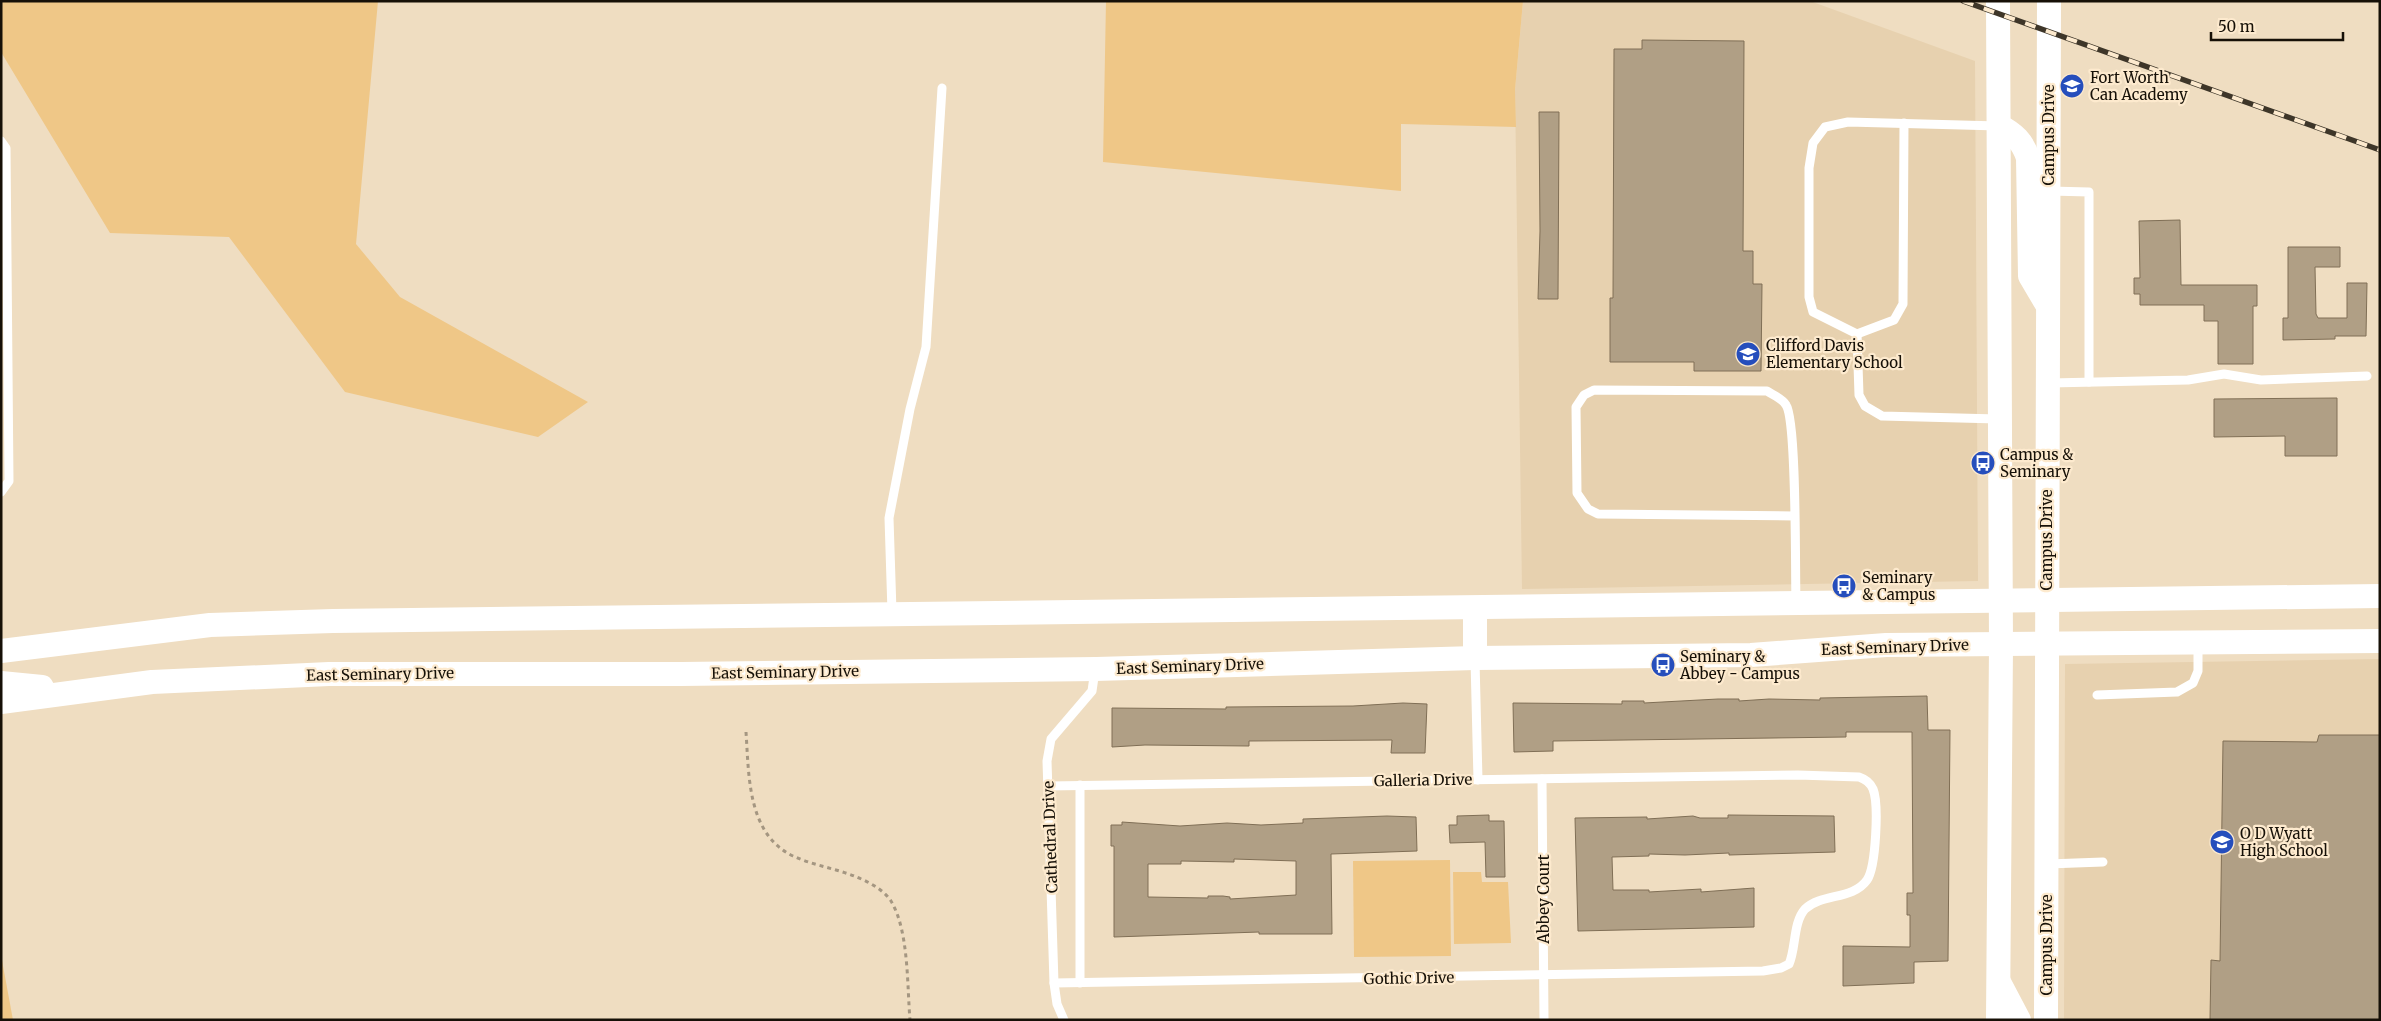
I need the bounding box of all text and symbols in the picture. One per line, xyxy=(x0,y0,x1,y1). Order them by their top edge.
scale bar xyxy=(2211,10,2344,42)
text: 50 m xyxy=(2218,17,2255,36)
place label: Fort Worth Can Academy xyxy=(2090,68,2188,104)
school or university icon: Fort Worth Can Academy xyxy=(2059,73,2085,99)
street label: Campus Drive xyxy=(2039,84,2058,186)
place label: Clifford Davis Elementary School xyxy=(1766,336,1903,372)
school or university icon: Clifford Davis Elementary School xyxy=(1735,341,1761,367)
place label: Campus & Seminary xyxy=(2000,445,2074,481)
bus stop icon: Campus & Seminary xyxy=(1970,450,1996,476)
street label: Campus Drive xyxy=(2037,489,2056,591)
place label: Seminary & Campus xyxy=(1862,568,1935,604)
bus stop icon: Seminary & Campus xyxy=(1831,573,1857,599)
street label: East Seminary Drive xyxy=(1821,635,1969,659)
place label: Seminary & Abbey - Campus xyxy=(1679,647,1800,683)
bus stop icon: Seminary & Abbey - Campus xyxy=(1650,652,1676,678)
street label: East Seminary Drive xyxy=(1116,654,1264,678)
street label: East Seminary Drive xyxy=(711,661,859,683)
street label: East Seminary Drive xyxy=(306,663,454,685)
street label: Galleria Drive xyxy=(1374,770,1472,790)
street label: Cathedral Drive xyxy=(1039,780,1061,894)
place label: O D Wyatt High School xyxy=(2240,824,2328,860)
school or university icon: O D Wyatt High School xyxy=(2209,829,2235,855)
street label: Abbey Court xyxy=(1534,854,1553,945)
street label: Campus Drive xyxy=(2037,894,2056,996)
street label: Gothic Drive xyxy=(1364,968,1455,988)

